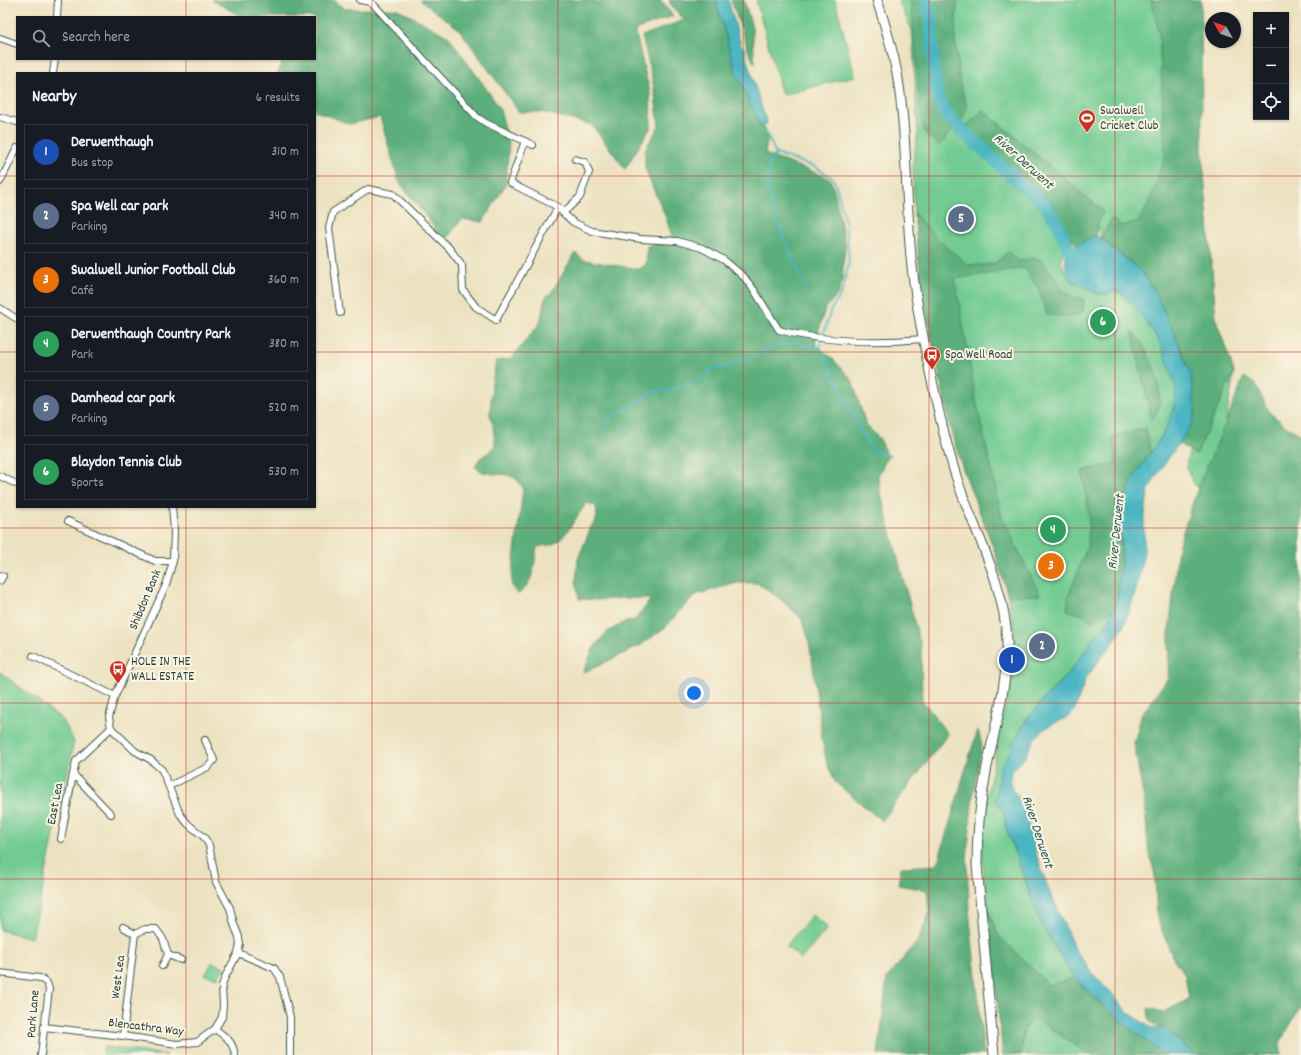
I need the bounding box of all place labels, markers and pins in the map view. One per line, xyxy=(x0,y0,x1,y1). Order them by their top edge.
place label: Swalwell Cricket Club xyxy=(1100,102,1159,136)
sports icon: Swalwell Cricket Club xyxy=(1077,108,1097,133)
pin: 5 xyxy=(948,204,974,234)
pin: 6 xyxy=(1090,307,1116,337)
bus stop icon: Spa Well Road xyxy=(922,345,942,370)
place label: Spa Well Road xyxy=(945,346,1012,365)
pin: 4 xyxy=(1040,515,1066,545)
pin: 3 xyxy=(1038,551,1064,581)
pin: 2 xyxy=(1029,631,1055,661)
pin: 1 xyxy=(999,645,1025,675)
place label: HOLE IN THE WALL ESTATE xyxy=(131,653,194,687)
bus stop icon: HOLE IN THE WALL ESTATE xyxy=(108,659,128,684)

